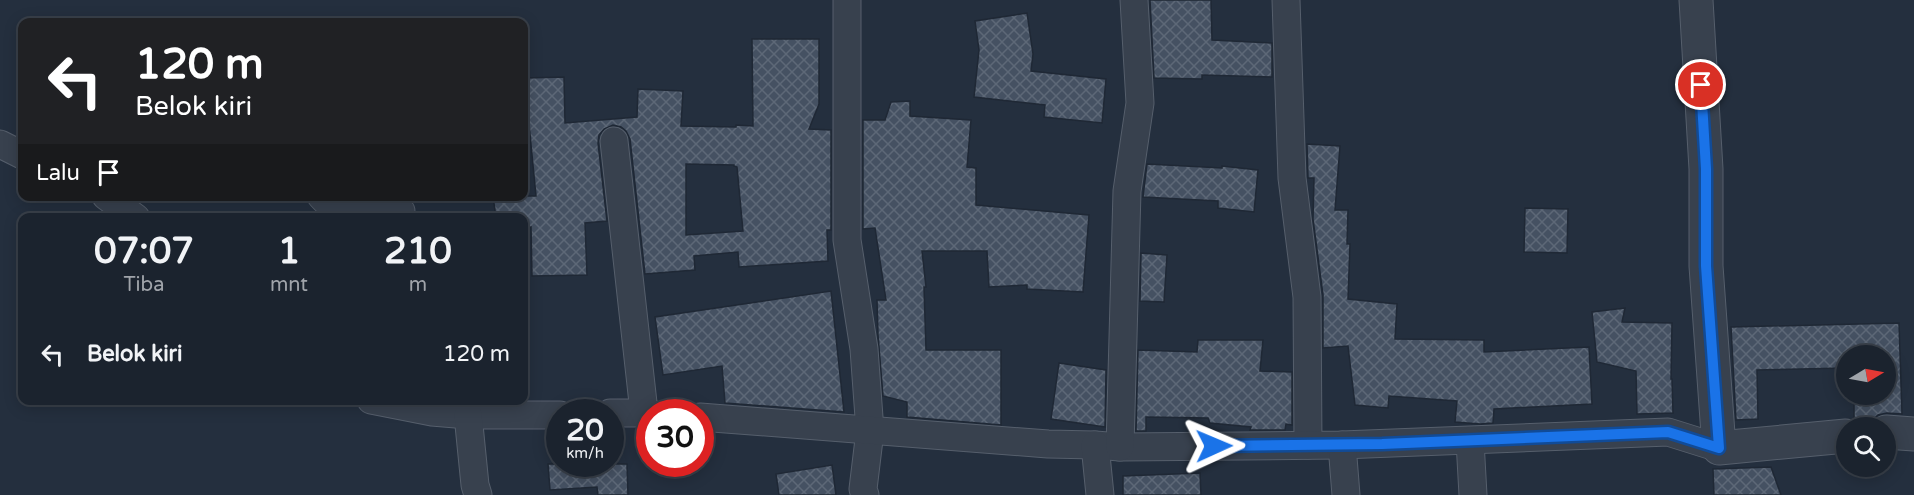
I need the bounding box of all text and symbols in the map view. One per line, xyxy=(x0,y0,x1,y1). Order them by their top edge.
text: 120 m xyxy=(135,39,264,90)
icon: left xyxy=(36,42,114,120)
pin xyxy=(1675,59,1726,110)
icon: arrive xyxy=(1684,68,1717,101)
text: Belok kiri xyxy=(135,90,252,123)
icon: arrive xyxy=(92,156,125,189)
text: Lalu xyxy=(36,160,80,186)
text: 07:07 xyxy=(94,230,194,273)
text: 1 xyxy=(278,230,300,273)
text: 210 xyxy=(384,230,452,273)
text: Tiba xyxy=(124,273,164,297)
text: mnt xyxy=(270,273,308,297)
text: m xyxy=(409,273,427,297)
icon: left xyxy=(36,338,69,371)
text: Belok kiri xyxy=(87,341,183,367)
text: 120 m xyxy=(443,341,510,367)
north arrow xyxy=(1836,345,1896,405)
map controls xyxy=(1836,345,1896,477)
speed limit sign: 30 xyxy=(636,399,714,477)
text: 20 xyxy=(566,412,604,449)
position arrow xyxy=(1182,414,1246,478)
button: search xyxy=(1836,417,1896,477)
text: km/h xyxy=(566,444,604,462)

